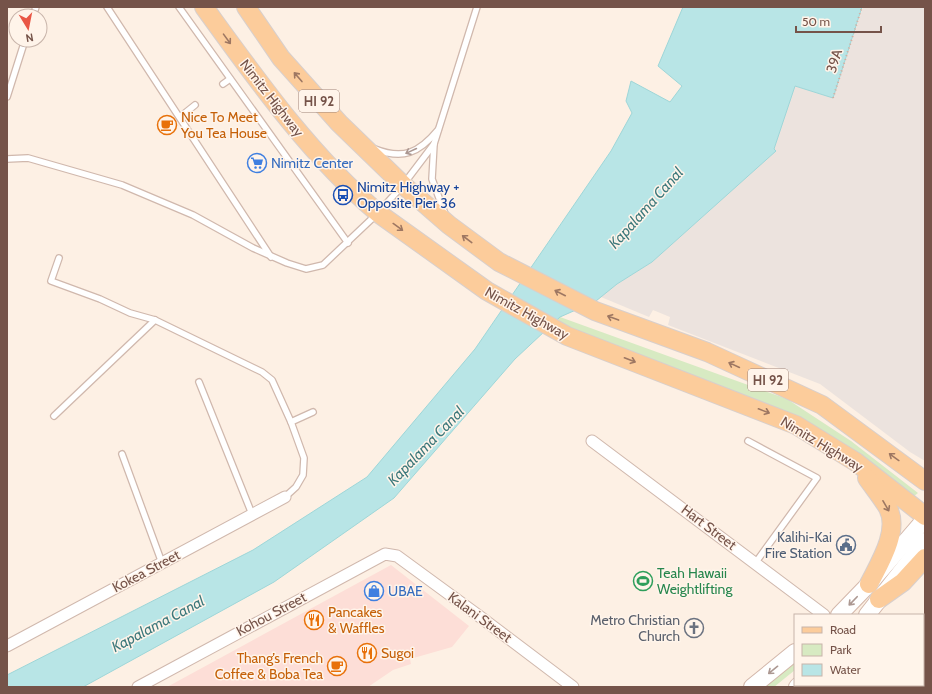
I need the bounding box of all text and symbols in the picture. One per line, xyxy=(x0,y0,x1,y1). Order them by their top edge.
north arrow xyxy=(8,8,48,48)
scale bar xyxy=(796,8,881,34)
text: 50 m xyxy=(802,14,830,29)
text: N xyxy=(25,30,35,45)
one-way arrow xyxy=(223,33,231,44)
street label: 39A xyxy=(822,47,846,75)
street label: Nimitz Highway xyxy=(236,56,308,140)
one-way arrow xyxy=(293,72,302,82)
road number: HI 92 xyxy=(299,90,339,112)
place label: Nice To Meet You Tea House xyxy=(180,108,267,142)
cafe icon: Nice To Meet You Tea House xyxy=(156,114,178,136)
one-way arrow xyxy=(406,148,418,155)
supermarket icon: Nimitz Center xyxy=(246,152,268,174)
place label: Nimitz Center xyxy=(271,154,354,172)
water label: Kapalama Canal xyxy=(605,163,687,252)
place label: Nimitz Highway + Opposite Pier 36 xyxy=(357,178,460,212)
bus stop icon: Nimitz Highway + Opposite Pier 36 xyxy=(332,184,354,206)
one-way arrow xyxy=(392,223,403,231)
one-way arrow xyxy=(462,235,473,243)
street label: Nimitz Highway xyxy=(482,283,572,343)
one-way arrow xyxy=(554,289,566,297)
one-way arrow xyxy=(607,313,619,321)
one-way arrow xyxy=(623,356,635,364)
one-way arrow xyxy=(728,360,740,368)
road number: HI 92 xyxy=(748,369,788,391)
water label: Kapalama Canal xyxy=(384,402,468,489)
one-way arrow xyxy=(758,408,770,416)
street label: Nimitz Highway xyxy=(777,412,867,476)
one-way arrow xyxy=(889,453,900,461)
street label: Hart Street xyxy=(678,500,740,554)
one-way arrow xyxy=(882,500,890,512)
place label: Kalihi-Kai Fire Station xyxy=(765,528,832,562)
public building icon: Kalihi-Kai Fire Station xyxy=(835,534,857,556)
street label: Kokea Street xyxy=(109,546,183,596)
place label: Teah Hawaii Weightlifting xyxy=(657,564,733,598)
sports icon: Teah Hawaii Weightlifting xyxy=(632,570,654,592)
shop icon: UBAE xyxy=(363,580,385,602)
place label: UBAE xyxy=(388,582,423,600)
street label: Kohou Street xyxy=(233,588,309,640)
street label: Kalani Street xyxy=(445,588,516,646)
water label: Kapalama Canal xyxy=(108,592,208,656)
one-way arrow xyxy=(848,596,858,606)
place label: Pancakes & Waffles xyxy=(328,603,385,637)
restaurant icon: Pancakes & Waffles xyxy=(303,609,325,631)
place label: Metro Christian Church xyxy=(590,611,680,645)
legend xyxy=(794,614,924,686)
church icon: Metro Christian Church xyxy=(683,617,705,639)
text: Road xyxy=(830,622,856,637)
restaurant icon: Sugoi xyxy=(356,642,378,664)
text: Park xyxy=(830,642,852,657)
place label: Sugoi xyxy=(381,644,414,662)
place label: Thang’s French Coffee & Boba Tea xyxy=(215,649,323,683)
cafe icon: Thang’s French Coffee & Boba Tea xyxy=(326,655,348,677)
text: Water xyxy=(830,662,861,677)
one-way arrow xyxy=(768,665,779,674)

